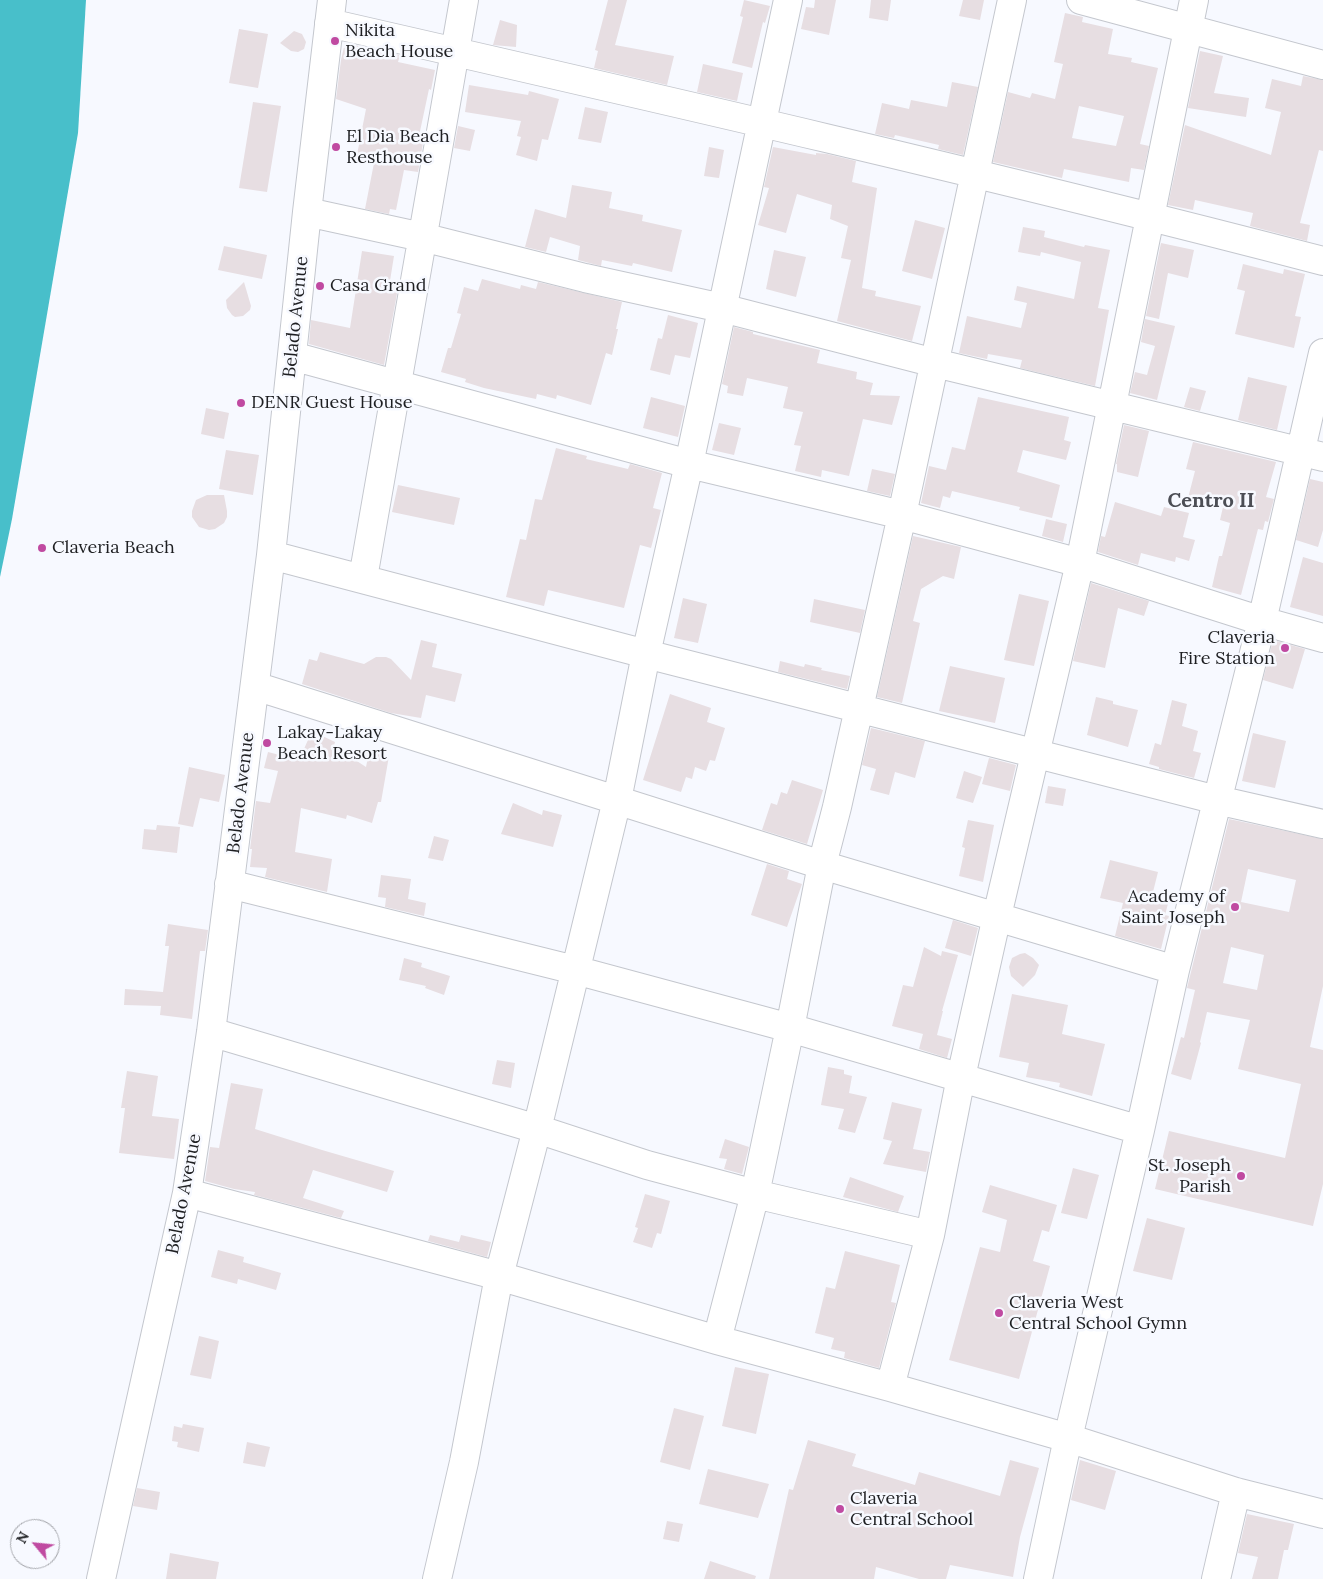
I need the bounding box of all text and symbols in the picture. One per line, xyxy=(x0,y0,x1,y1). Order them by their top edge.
place label: Nikita Beach House xyxy=(345,20,453,62)
marker: Nikita Beach House xyxy=(329,35,341,47)
place label: El Dia Beach Resthouse xyxy=(346,126,450,168)
marker: El Dia Beach Resthouse xyxy=(330,141,342,153)
street label: Belado Avenue xyxy=(279,255,313,379)
place label: Casa Grand xyxy=(330,275,427,297)
marker: Casa Grand xyxy=(314,280,326,292)
place label: DENR Guest House xyxy=(251,392,412,414)
marker: DENR Guest House xyxy=(235,397,247,409)
district label: Centro II xyxy=(1168,489,1254,513)
place label: Claveria Beach xyxy=(52,537,175,559)
marker: Claveria Beach xyxy=(36,542,48,554)
place label: Claveria Fire Station xyxy=(1178,627,1275,670)
marker: Claveria Fire Station xyxy=(1279,642,1291,654)
place label: Lakay-Lakay Beach Resort xyxy=(277,722,387,764)
street label: Belado Avenue xyxy=(223,731,259,855)
marker: Lakay-Lakay Beach Resort xyxy=(261,737,273,749)
place label: Academy of Saint Joseph xyxy=(1121,886,1225,929)
marker: Academy of Saint Joseph xyxy=(1229,901,1241,913)
street label: Belado Avenue xyxy=(162,1132,206,1256)
place label: St. Joseph Parish xyxy=(1148,1155,1231,1198)
marker: St. Joseph Parish xyxy=(1235,1170,1247,1182)
place label: Claveria West Central School Gymn xyxy=(1009,1292,1187,1335)
marker: Claveria West Central School Gymn xyxy=(993,1307,1005,1319)
place label: Claveria Central School xyxy=(850,1488,973,1530)
marker: Claveria Central School xyxy=(834,1503,846,1515)
north arrow xyxy=(10,1519,60,1569)
text: N xyxy=(12,1528,33,1546)

